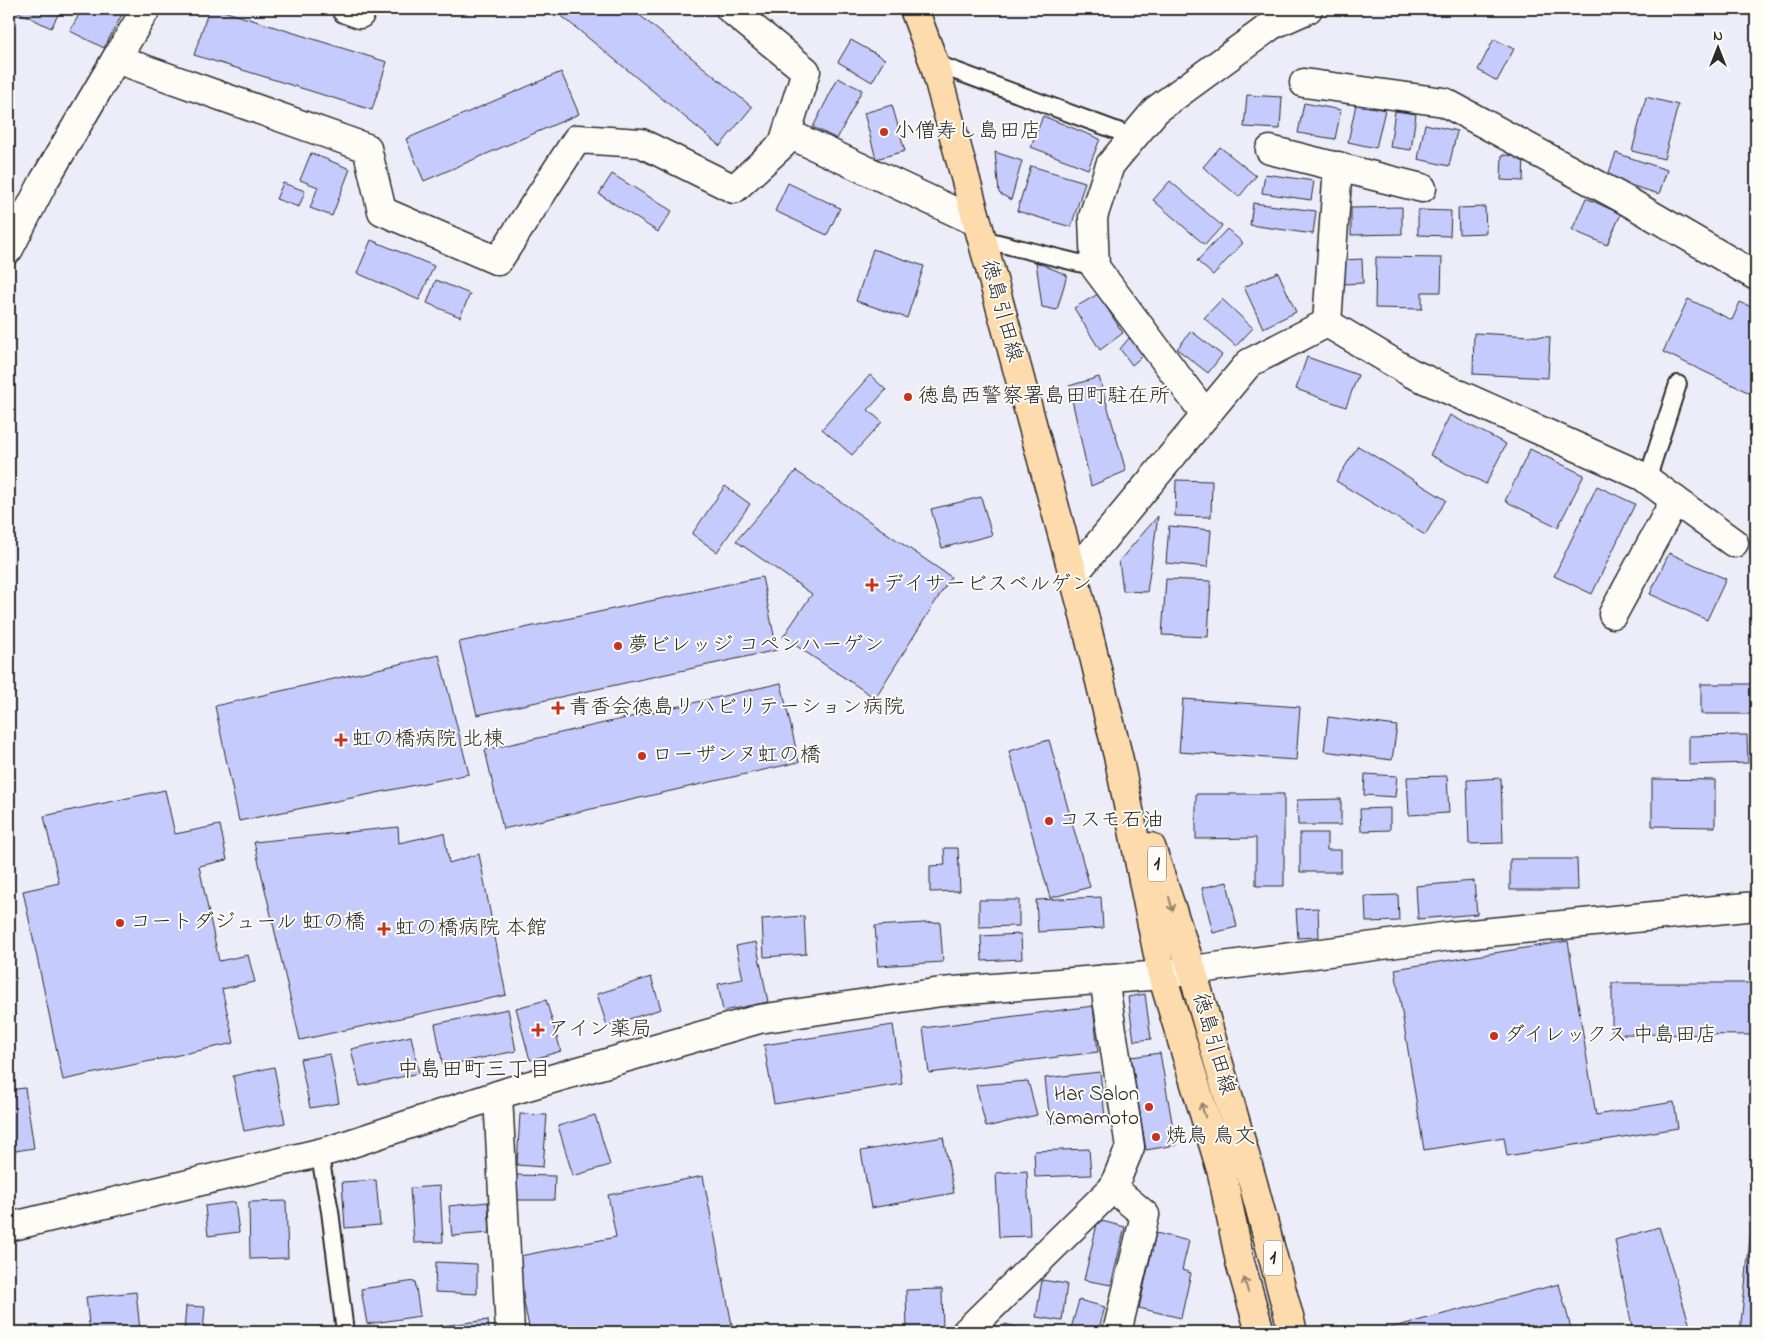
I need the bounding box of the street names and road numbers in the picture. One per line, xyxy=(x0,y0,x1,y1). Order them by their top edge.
street label: 徳島引田線 xyxy=(973,256,1029,366)
road number: 1 xyxy=(1148,846,1166,882)
street label: 徳島引田線 xyxy=(1184,989,1242,1099)
road number: 1 xyxy=(1264,1240,1282,1276)

